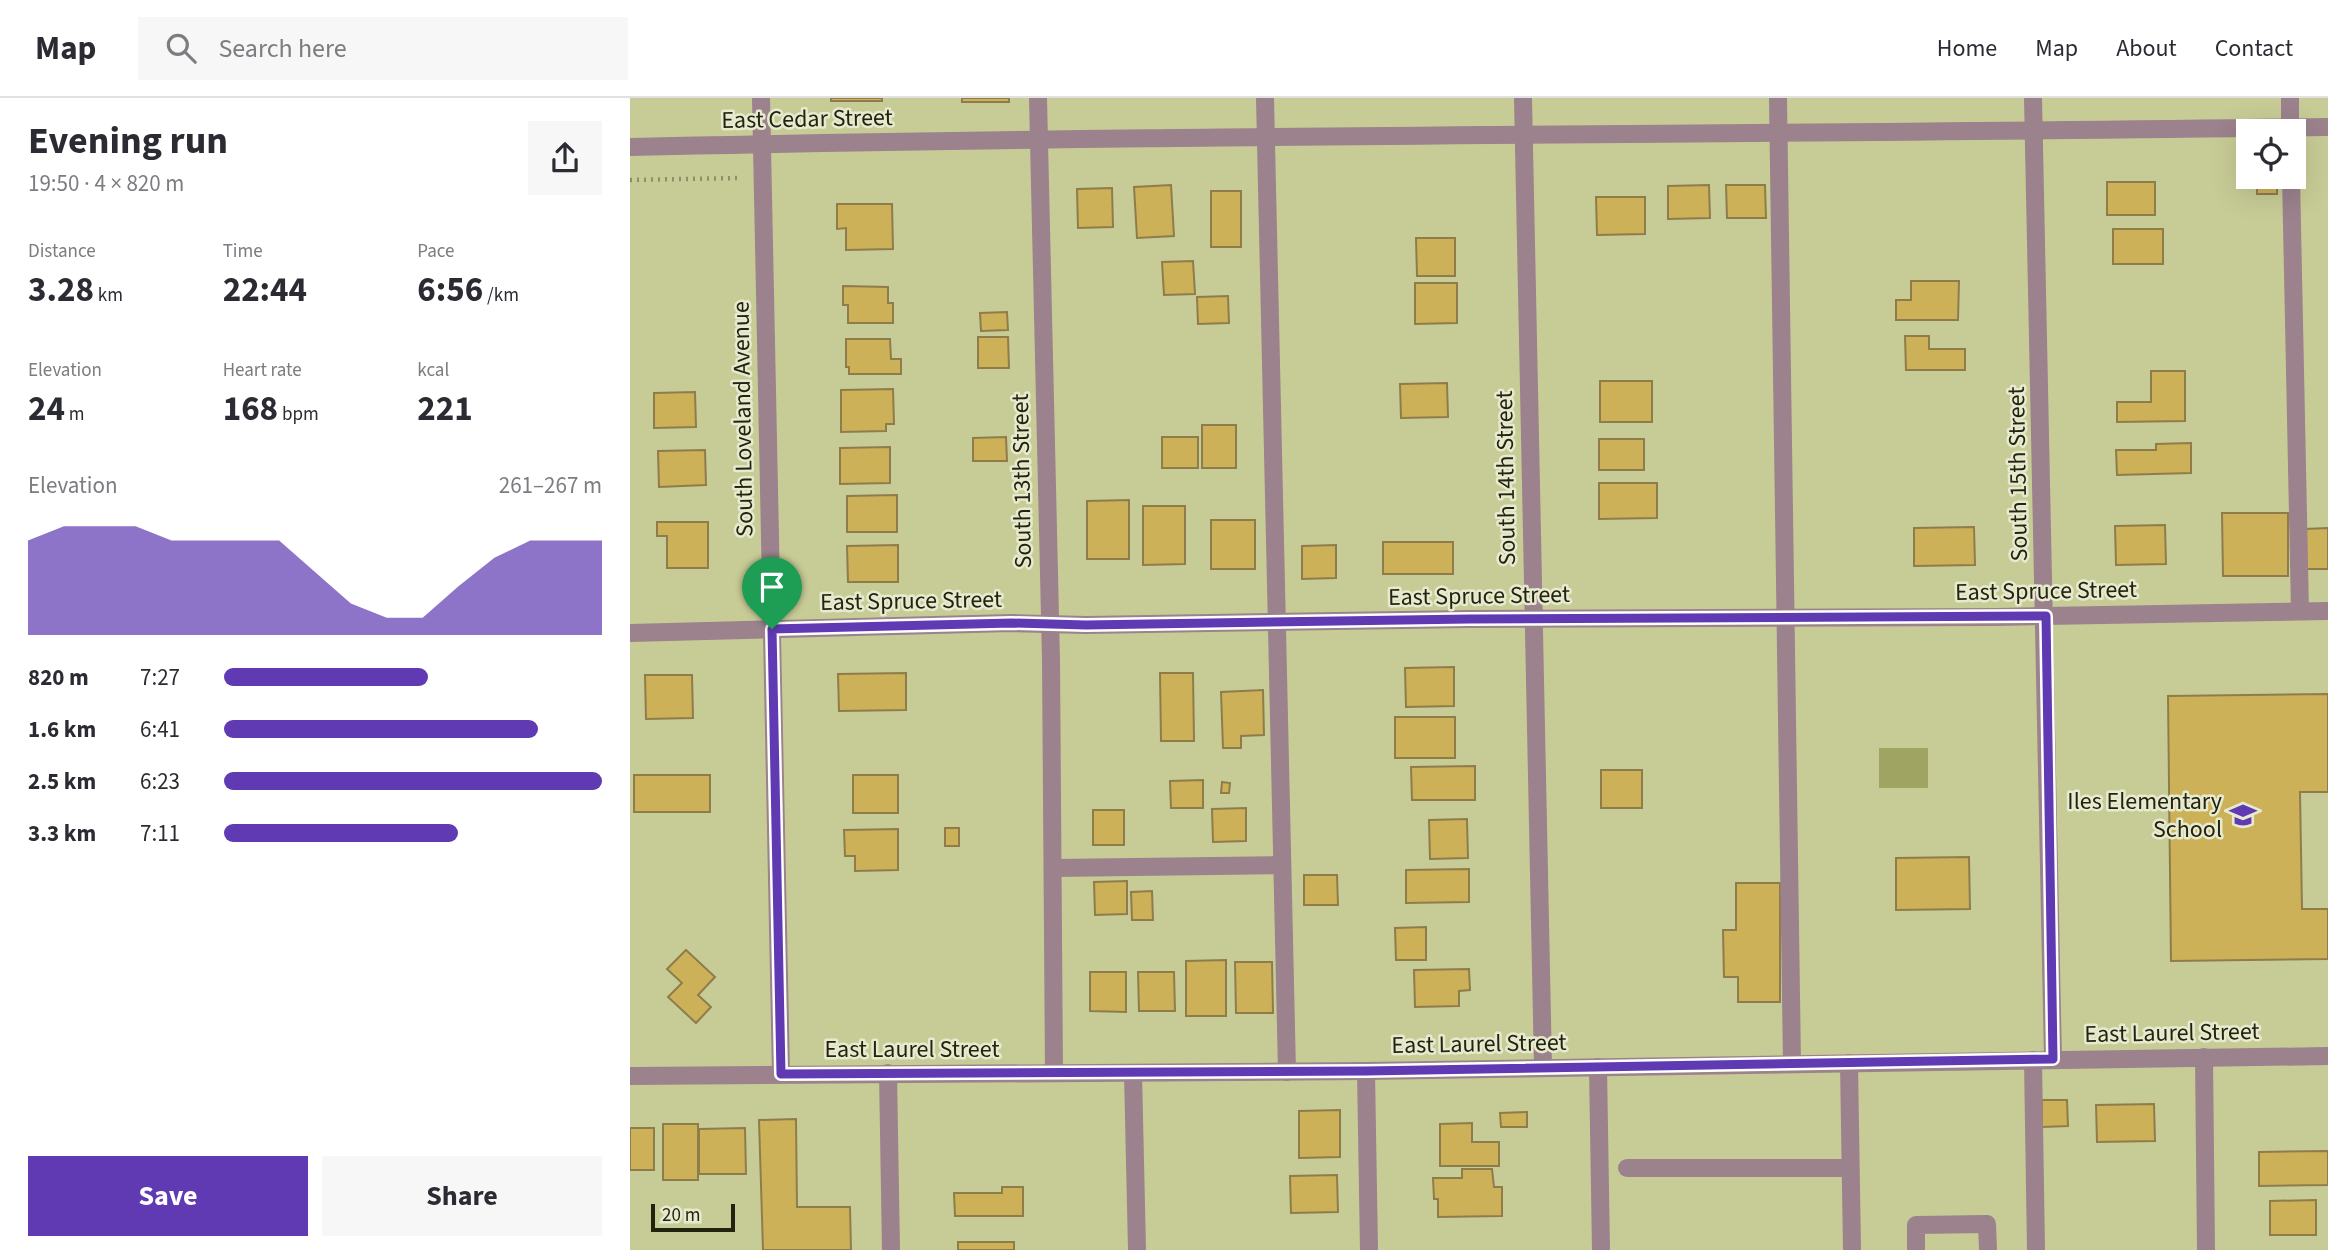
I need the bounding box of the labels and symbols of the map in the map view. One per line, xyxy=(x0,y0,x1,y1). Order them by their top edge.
street label: East Cedar Street xyxy=(721,100,893,138)
street label: South Loveland Avenue xyxy=(723,301,763,537)
street label: South 15th Street xyxy=(1999,386,2037,562)
street label: South 14th Street xyxy=(1487,390,1525,566)
street label: South 13th Street xyxy=(1003,393,1041,569)
pin xyxy=(742,557,802,629)
street label: East Spruce Street xyxy=(1955,572,2137,610)
street label: East Spruce Street xyxy=(1388,577,1570,615)
street label: East Spruce Street xyxy=(820,582,1002,620)
place label: Iles Elementary School xyxy=(2067,784,2222,847)
school or university icon: Iles Elementary School xyxy=(2228,800,2258,830)
street label: East Laurel Street xyxy=(2084,1014,2260,1052)
street label: East Laurel Street xyxy=(1391,1025,1567,1063)
street label: East Laurel Street xyxy=(824,1032,1000,1067)
scale bar xyxy=(651,1201,735,1233)

